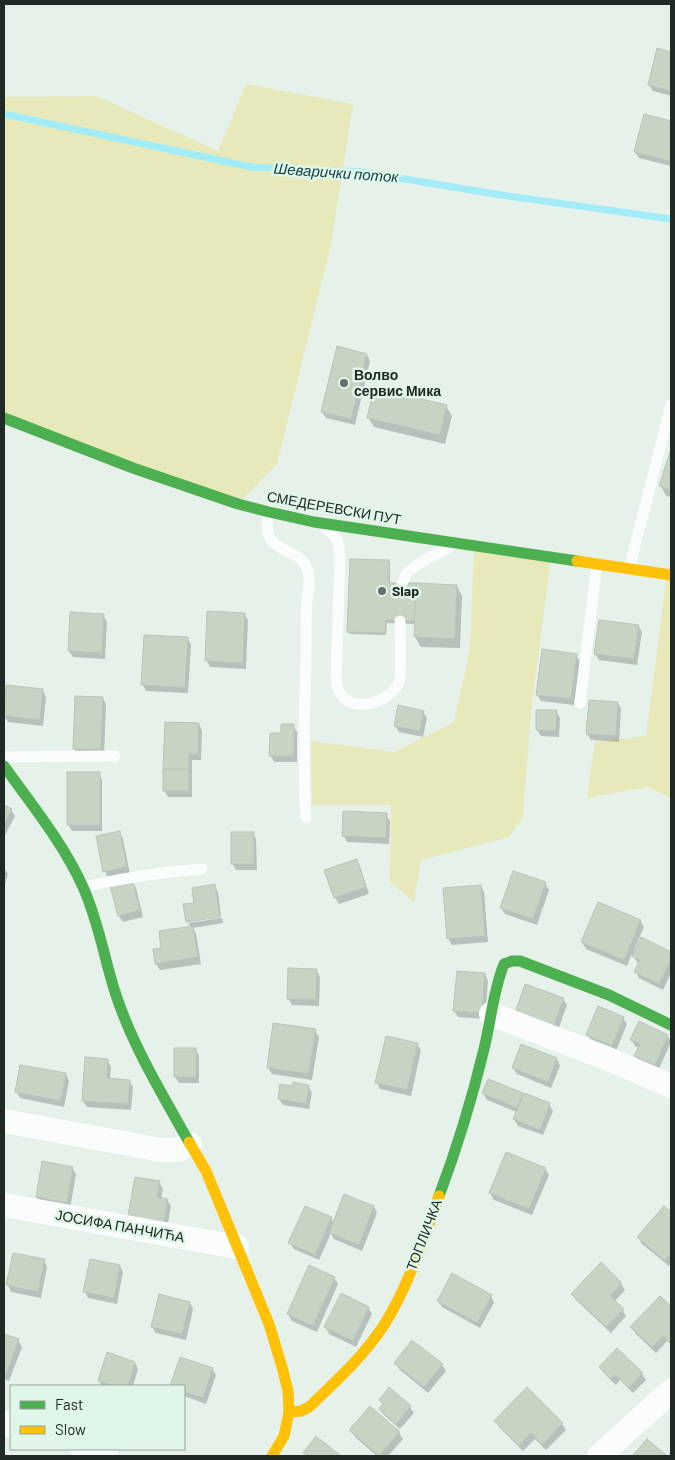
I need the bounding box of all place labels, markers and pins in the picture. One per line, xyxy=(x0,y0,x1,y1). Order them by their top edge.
place label: Волво сервис Мика xyxy=(354,366,441,399)
marker: Волво сервис Мика xyxy=(338,377,350,389)
place label: Slap xyxy=(392,582,419,599)
marker: Slap xyxy=(376,585,388,597)

